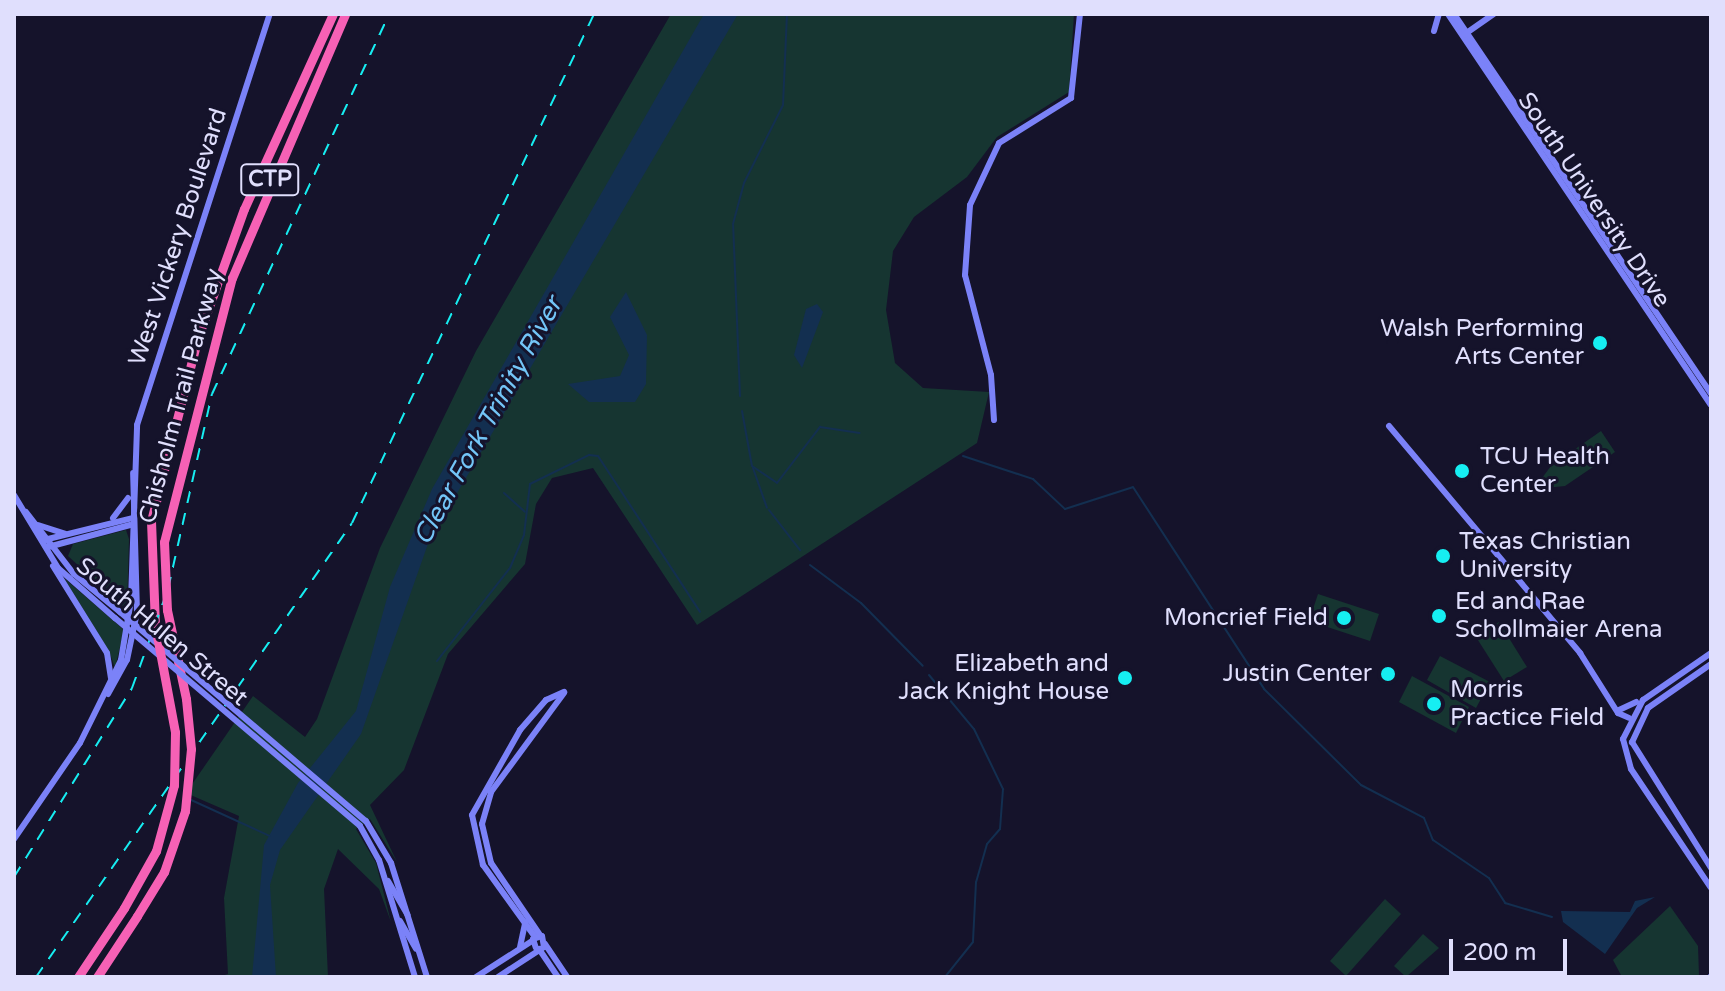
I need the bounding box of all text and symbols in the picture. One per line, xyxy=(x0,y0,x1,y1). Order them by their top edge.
street label: South University Drive xyxy=(1511,87,1677,313)
street label: West Vickery Boulevard xyxy=(123,105,233,369)
road number: CTP xyxy=(240,162,300,198)
street label: Chisholm Trail Parkway xyxy=(133,265,229,527)
water label: Clear Fork Trinity River xyxy=(407,291,569,551)
place label: Walsh Performing Arts Center xyxy=(1380,315,1584,371)
marker: Walsh Performing Arts Center xyxy=(1591,334,1609,352)
place label: TCU Health Center xyxy=(1480,443,1610,499)
marker: TCU Health Center xyxy=(1451,460,1473,482)
place label: Texas Christian University xyxy=(1459,528,1631,584)
marker: Texas Christian University xyxy=(1434,547,1452,565)
street label: South Hulen Street xyxy=(70,552,254,712)
place label: Ed and Rae Schollmaier Arena xyxy=(1455,588,1663,644)
place label: Moncrief Field xyxy=(1164,604,1328,632)
marker: Ed and Rae Schollmaier Arena xyxy=(1430,607,1448,625)
marker: Moncrief Field xyxy=(1335,609,1353,627)
place label: Elizabeth and Jack Knight House xyxy=(899,650,1109,706)
place label: Justin Center xyxy=(1223,660,1372,688)
marker: Justin Center xyxy=(1379,665,1397,683)
marker: Elizabeth and Jack Knight House xyxy=(1116,669,1134,687)
place label: Morris Practice Field xyxy=(1450,676,1604,732)
marker: Morris Practice Field xyxy=(1425,695,1443,713)
scale bar xyxy=(1453,923,1571,973)
text: 200 m xyxy=(1463,938,1537,967)

